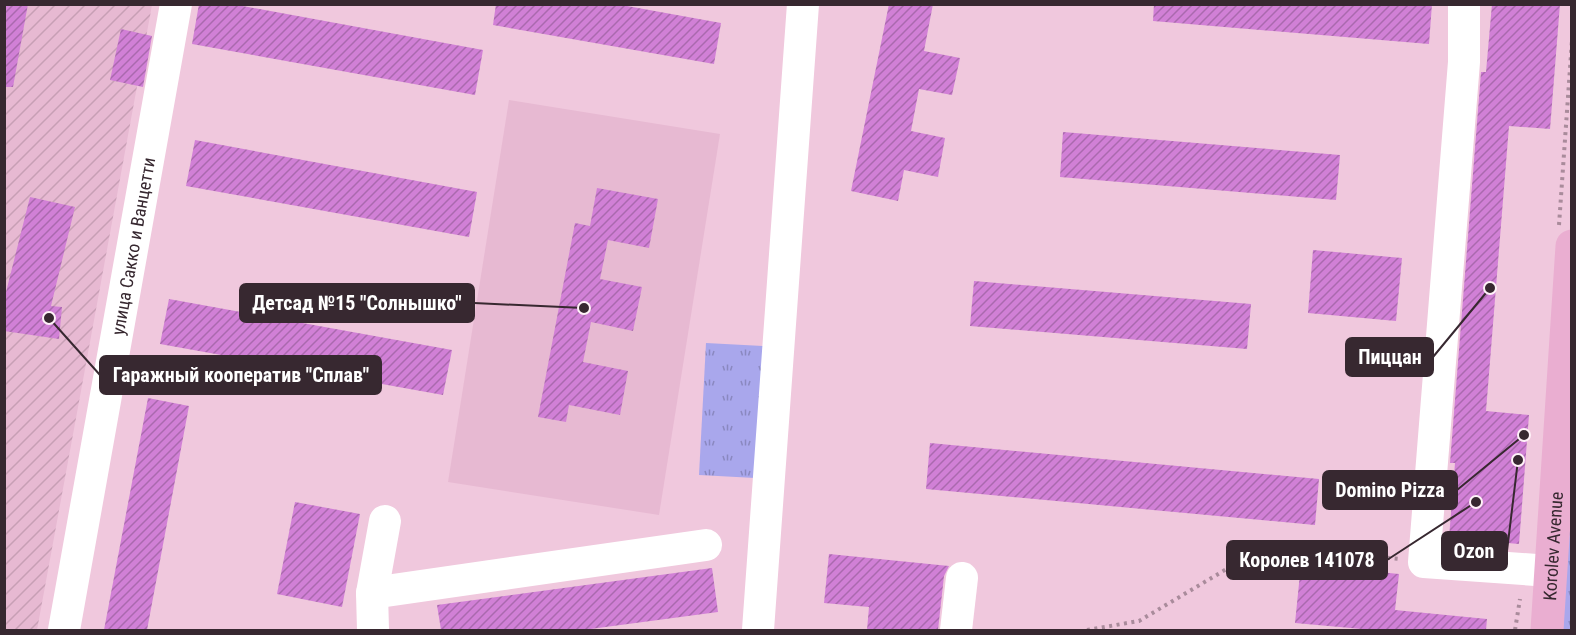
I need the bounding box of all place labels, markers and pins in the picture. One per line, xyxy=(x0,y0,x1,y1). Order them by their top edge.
callout: Детсад №15 "Солнышко" xyxy=(240,284,474,322)
callout: Пиццан xyxy=(1346,338,1433,376)
callout: Гаражный кооператив "Сплав" xyxy=(100,356,381,394)
callout: Domino Pizza xyxy=(1323,471,1457,509)
callout: Ozon xyxy=(1442,532,1507,570)
callout: Королев 141078 xyxy=(1227,541,1387,579)

